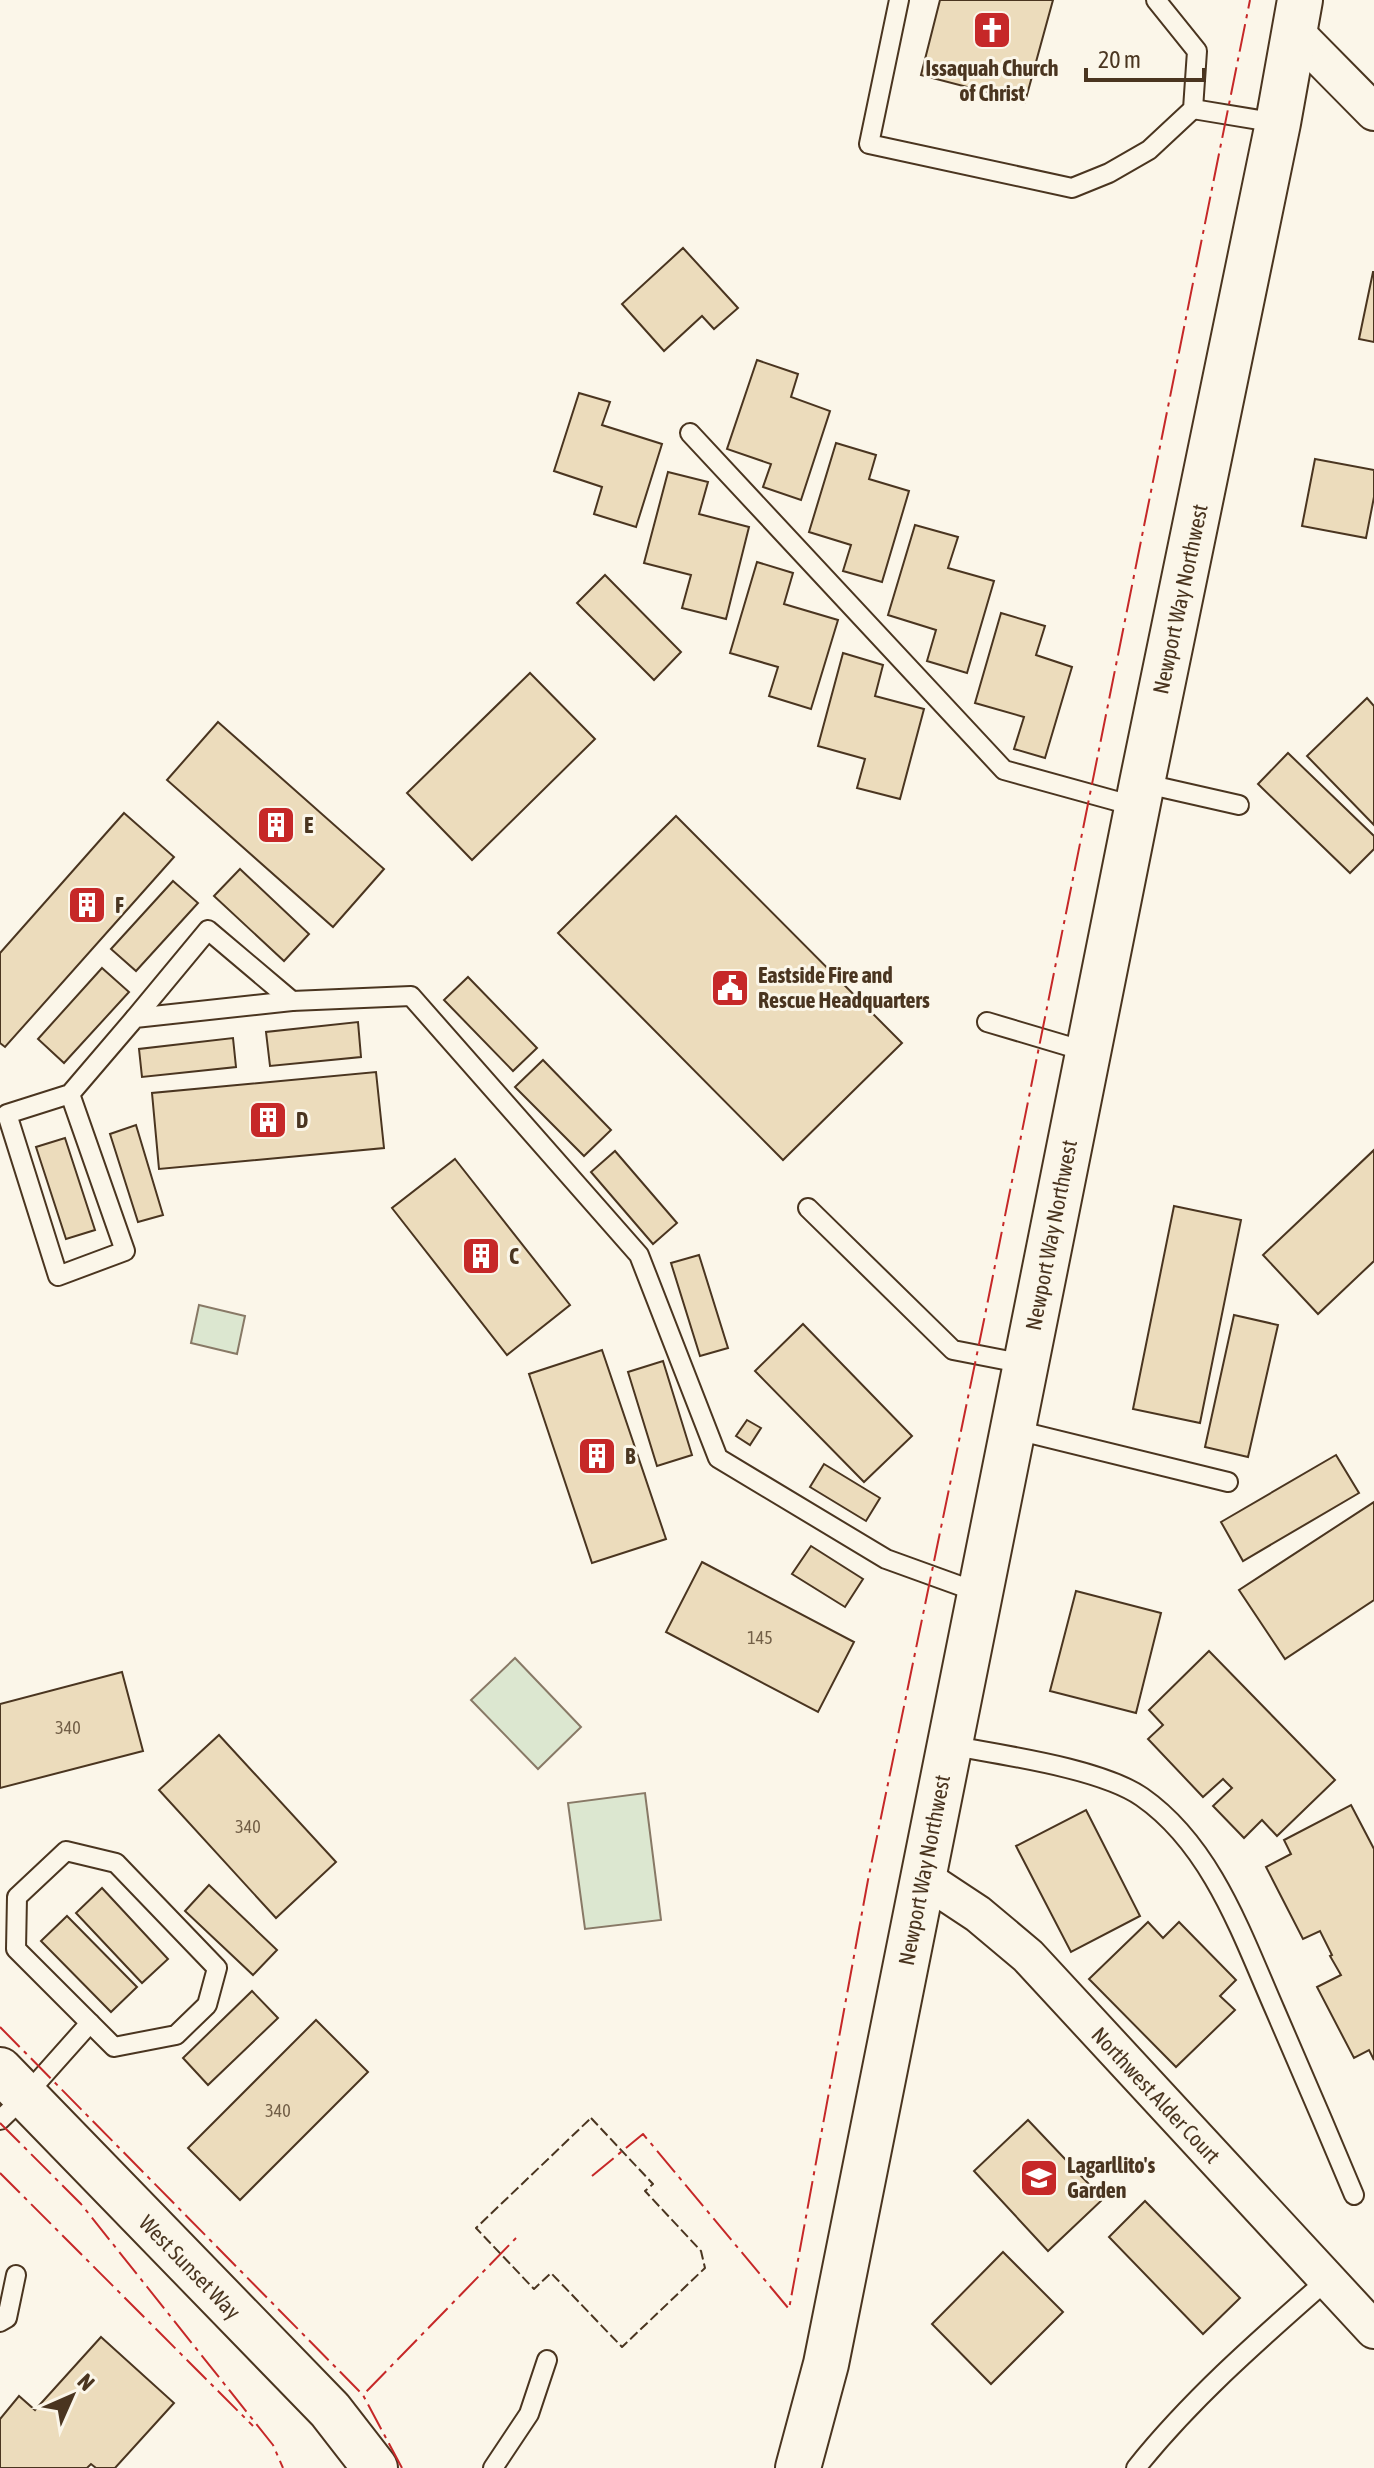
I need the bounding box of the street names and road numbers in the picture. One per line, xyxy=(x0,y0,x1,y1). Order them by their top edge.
street label: Newport Way Northwest xyxy=(1147,502,1213,696)
street label: Newport Way Northwest xyxy=(1020,1138,1082,1332)
street label: Newport Way Northwest xyxy=(893,1773,955,1967)
street label: Northwest Alder Court xyxy=(1086,2022,1226,2168)
street label: West Sunset Way xyxy=(134,2210,246,2324)

